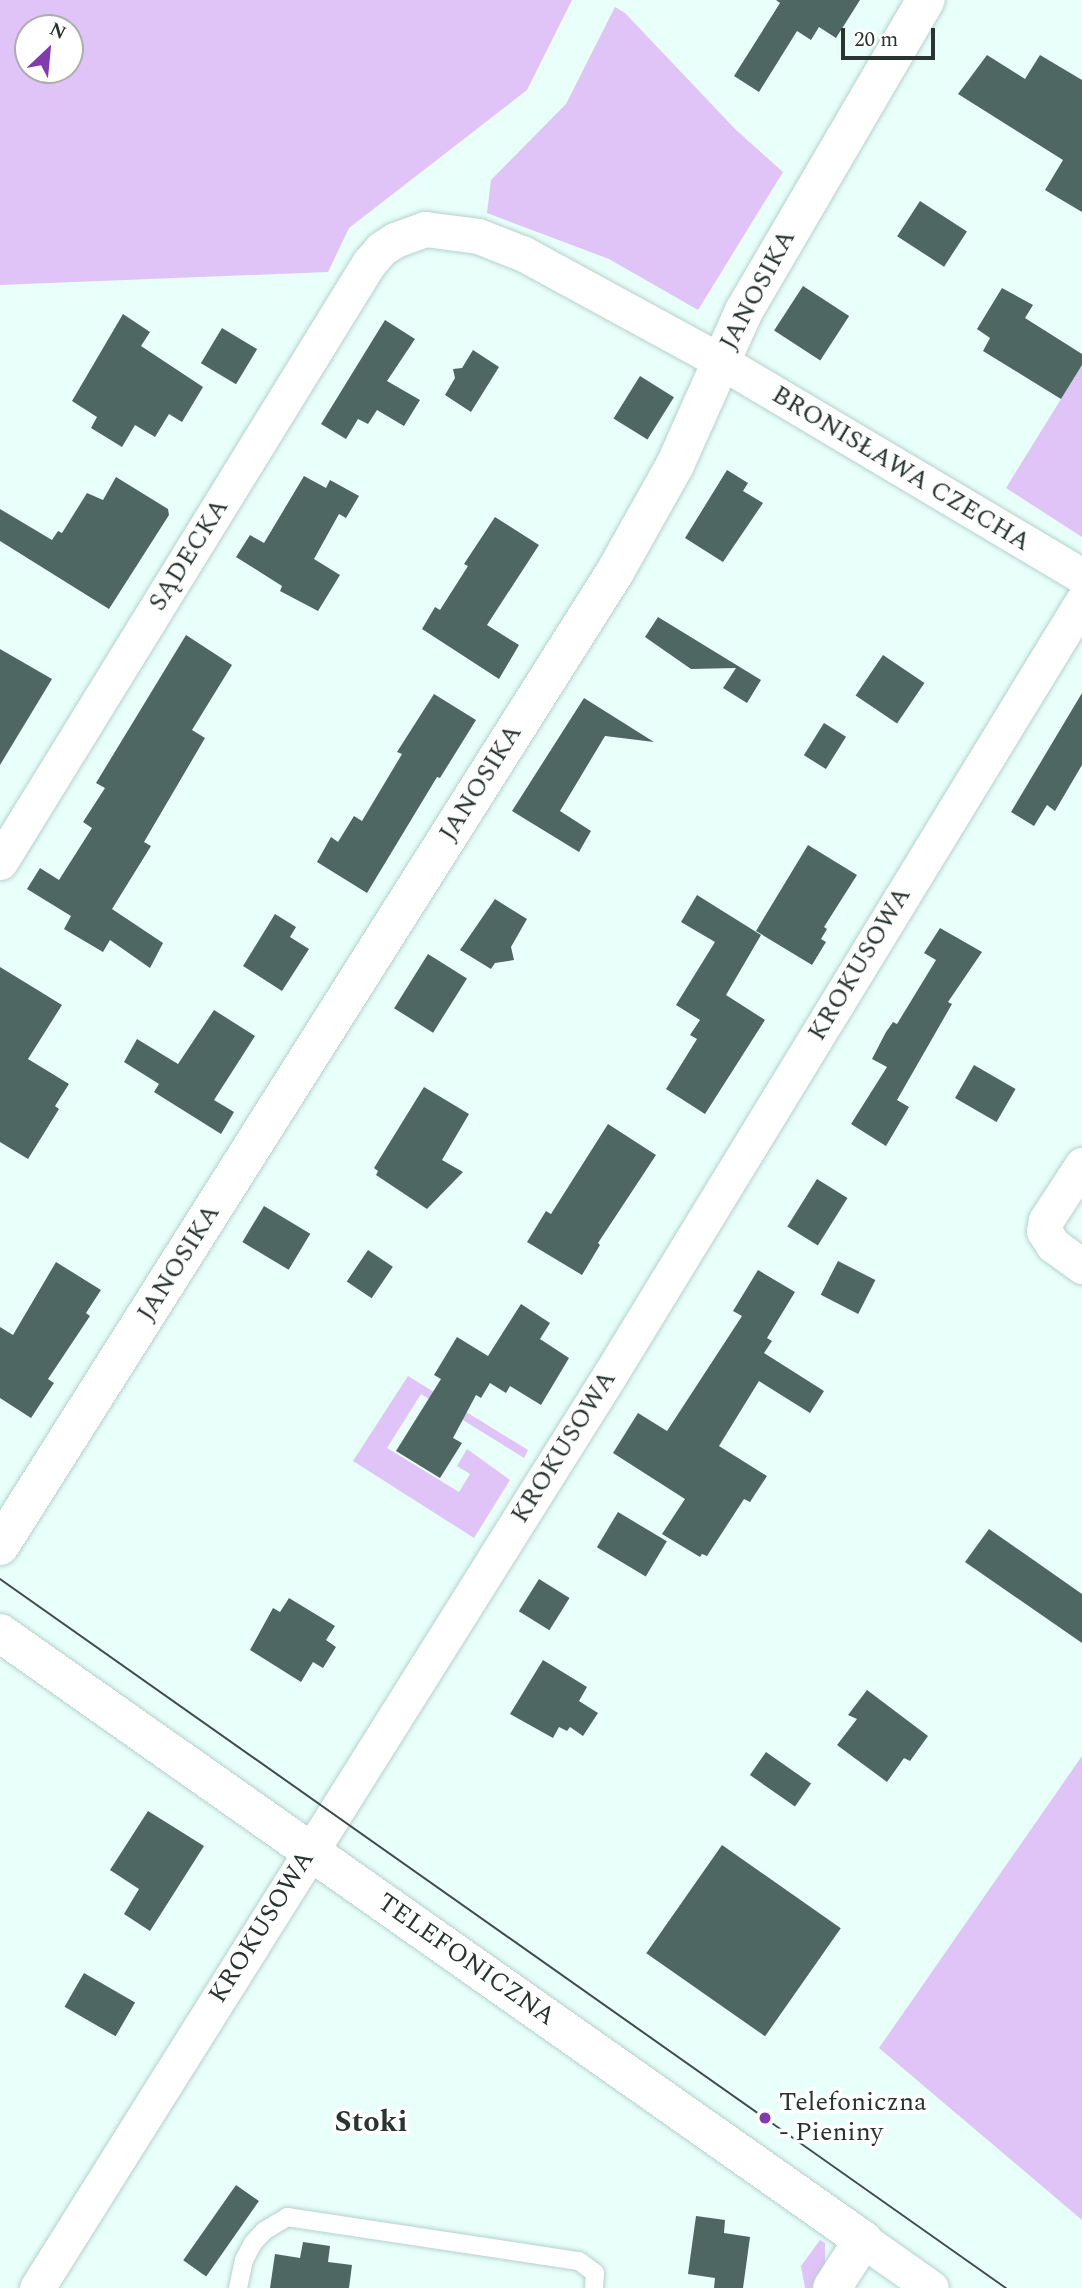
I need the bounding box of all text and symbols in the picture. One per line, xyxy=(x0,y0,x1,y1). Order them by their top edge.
north arrow xyxy=(14,14,84,84)
scale bar xyxy=(844,14,939,58)
text: N xyxy=(44,15,71,48)
text: 20 m xyxy=(854,24,898,56)
street label: JANOSIKA xyxy=(713,225,803,355)
street label: BRONISŁAWA CZECHA xyxy=(766,379,1036,559)
street label: SĄDECKA xyxy=(142,493,236,617)
street label: JANOSIKA xyxy=(433,719,529,847)
street label: KROKUSOWA xyxy=(802,881,918,1047)
street label: JANOSIKA xyxy=(131,1199,227,1327)
street label: KROKUSOWA xyxy=(505,1365,623,1529)
street label: KROKUSOWA xyxy=(203,1845,321,2009)
street label: TELEFONICZNA xyxy=(371,1887,561,2033)
place label: Telefoniczna - Pieniny xyxy=(779,2087,927,2148)
district label: Stoki xyxy=(335,2104,407,2140)
marker: Telefoniczna - Pieniny xyxy=(757,2110,773,2126)

